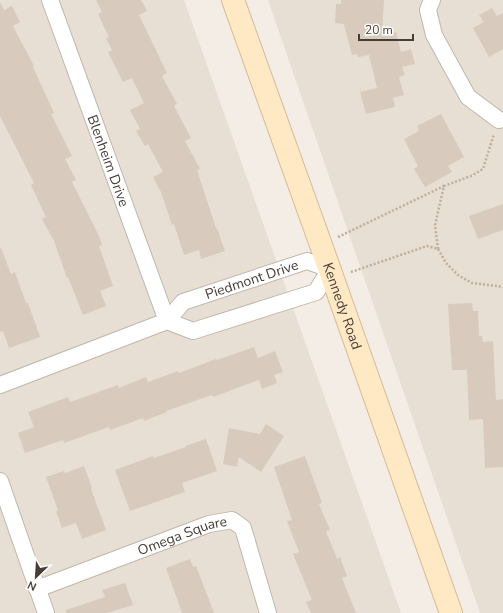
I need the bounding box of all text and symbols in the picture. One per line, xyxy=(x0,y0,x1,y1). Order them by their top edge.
scale bar xyxy=(359,16,413,42)
text: 20 m xyxy=(365,22,393,38)
street label: Blenheim Drive xyxy=(83,112,134,209)
street label: Piedmont Drive xyxy=(203,255,301,304)
street label: Kennedy Road xyxy=(318,260,366,352)
street label: Omega Square xyxy=(135,512,229,560)
north arrow xyxy=(16,557,56,597)
text: N xyxy=(25,577,39,594)

